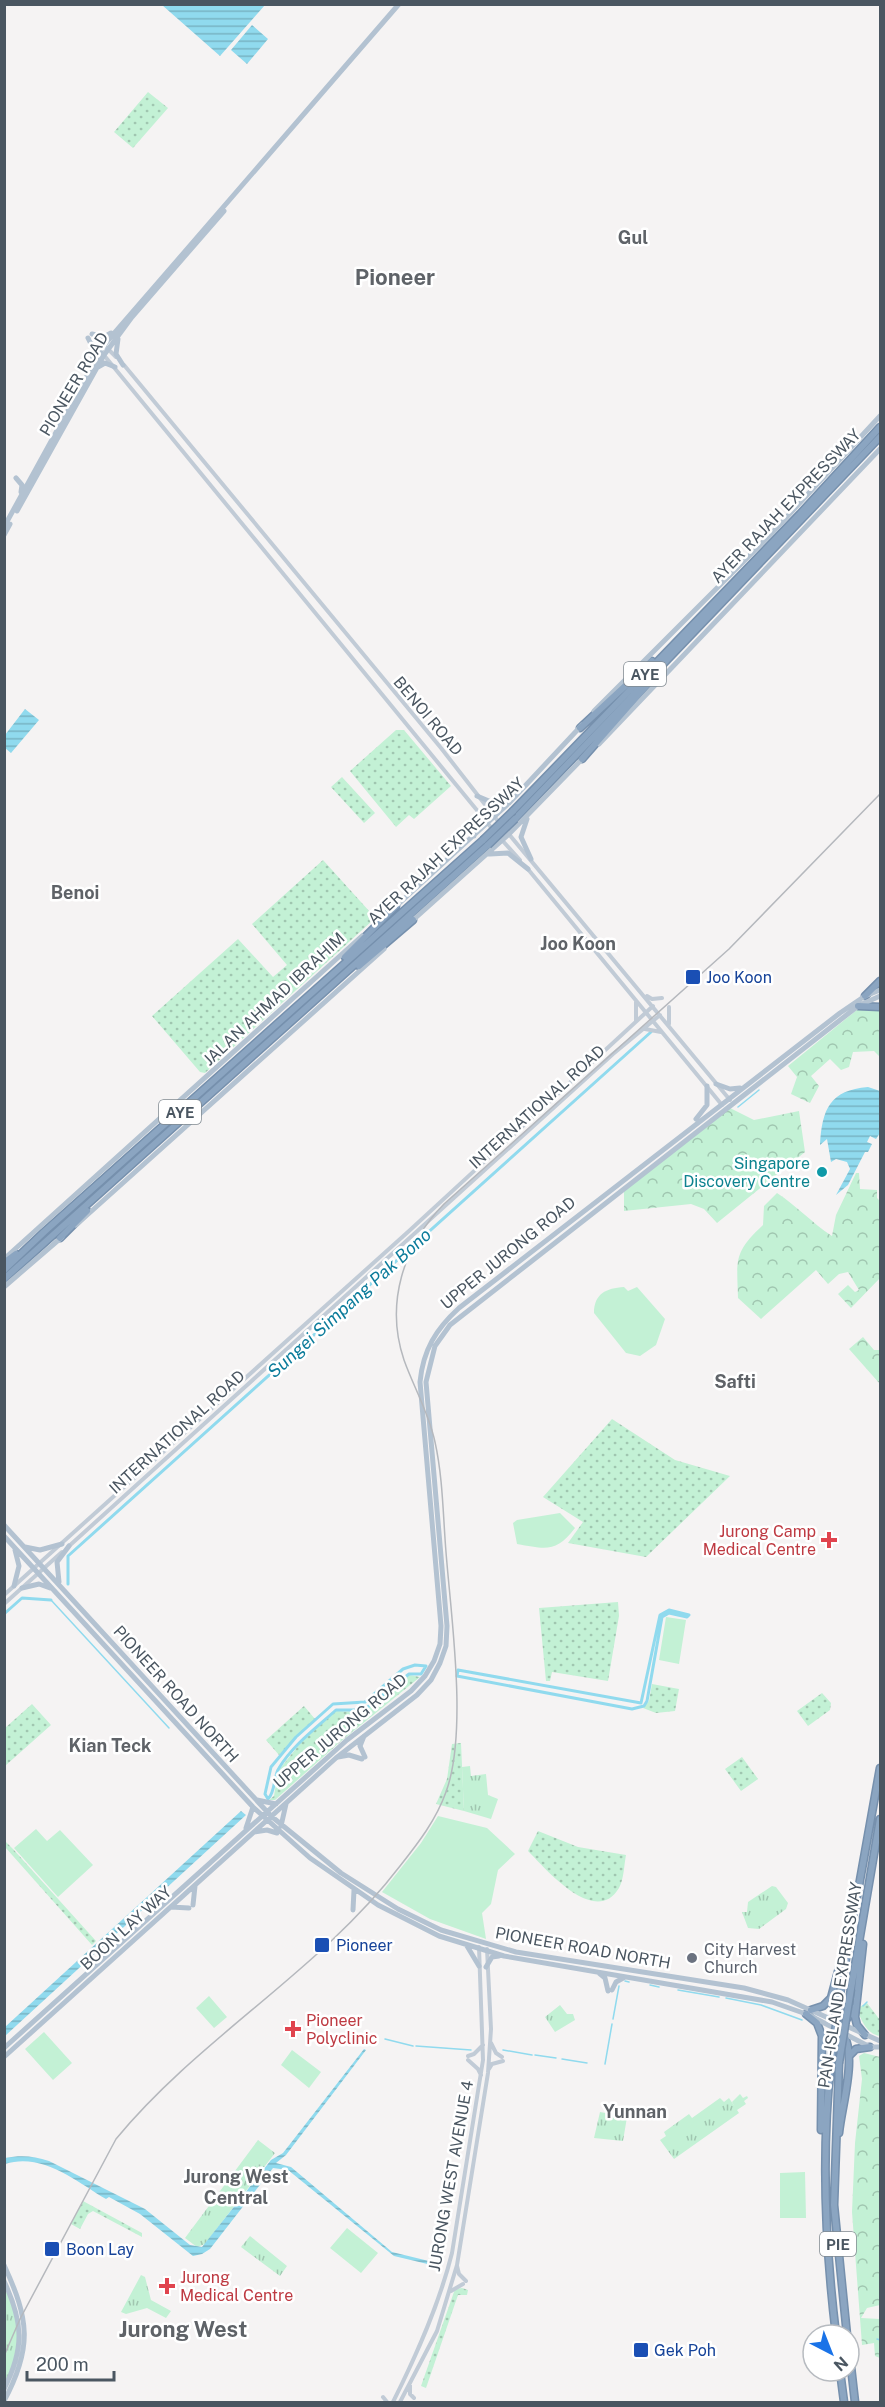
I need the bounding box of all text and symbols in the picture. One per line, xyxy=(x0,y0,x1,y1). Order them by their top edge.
district label: Gul xyxy=(618,227,648,248)
district label: Pioneer xyxy=(355,264,435,290)
street label: PIONEER ROAD xyxy=(36,329,112,439)
street label: AYER RAJAH EXPRESSWAY xyxy=(707,425,865,587)
road number: AYE xyxy=(624,662,666,686)
street label: BENOI ROAD xyxy=(389,673,467,759)
street label: AYER RAJAH EXPRESSWAY xyxy=(364,773,528,929)
district label: Benoi xyxy=(51,882,99,903)
street label: JALAN AHMAD IBRAHIM xyxy=(199,928,349,1070)
district label: Joo Koon xyxy=(540,933,616,954)
marker: Joo Koon xyxy=(684,968,702,986)
place label: Joo Koon xyxy=(706,968,772,987)
street label: INTERNATIONAL ROAD xyxy=(465,1041,609,1173)
road number: AYE xyxy=(159,1100,201,1124)
place label: Singapore Discovery Centre xyxy=(683,1154,810,1191)
marker: Singapore Discovery Centre xyxy=(815,1165,829,1179)
street label: UPPER JURONG ROAD xyxy=(437,1193,579,1313)
water label: Sungei Simpang Pak Bono xyxy=(263,1224,435,1382)
street label: INTERNATIONAL ROAD xyxy=(105,1366,249,1498)
district label: Safti xyxy=(714,1371,756,1392)
place label: Jurong Camp Medical Centre xyxy=(703,1522,816,1559)
marker: Jurong Camp Medical Centre xyxy=(820,1531,838,1549)
street label: PIONEER ROAD NORTH xyxy=(109,1622,243,1766)
street label: UPPER JURONG ROAD xyxy=(269,1670,411,1792)
district label: Kian Teck xyxy=(69,1735,152,1756)
street label: PAN-ISLAND EXPRESSWAY xyxy=(814,1880,866,2089)
street label: BOON LAY WAY xyxy=(77,1882,176,1974)
street label: PIONEER ROAD NORTH xyxy=(494,1923,672,1973)
marker: Pioneer xyxy=(313,1936,331,1954)
place label: Pioneer xyxy=(336,1936,393,1955)
place label: City Harvest Church xyxy=(704,1940,796,1977)
marker: City Harvest Church xyxy=(685,1951,699,1965)
place label: Pioneer Polyclinic xyxy=(306,2011,377,2048)
marker: Pioneer Polyclinic xyxy=(284,2020,302,2038)
street label: JURONG WEST AVENUE 4 xyxy=(425,2079,477,2273)
district label: Yunnan xyxy=(603,2101,667,2122)
district label: Jurong West Central xyxy=(183,2166,289,2208)
road number: PIE xyxy=(820,2232,856,2256)
marker: Boon Lay xyxy=(43,2240,61,2258)
place label: Boon Lay xyxy=(66,2240,135,2259)
place label: Jurong Medical Centre xyxy=(180,2268,293,2305)
marker: Jurong Medical Centre xyxy=(158,2277,176,2295)
district label: Jurong West xyxy=(119,2316,247,2342)
north arrow xyxy=(801,2323,861,2383)
marker: Gek Poh xyxy=(632,2341,650,2359)
place label: Gek Poh xyxy=(654,2341,716,2360)
scale bar xyxy=(27,2344,114,2382)
text: N xyxy=(830,2353,852,2375)
text: 200 m xyxy=(36,2354,89,2375)

